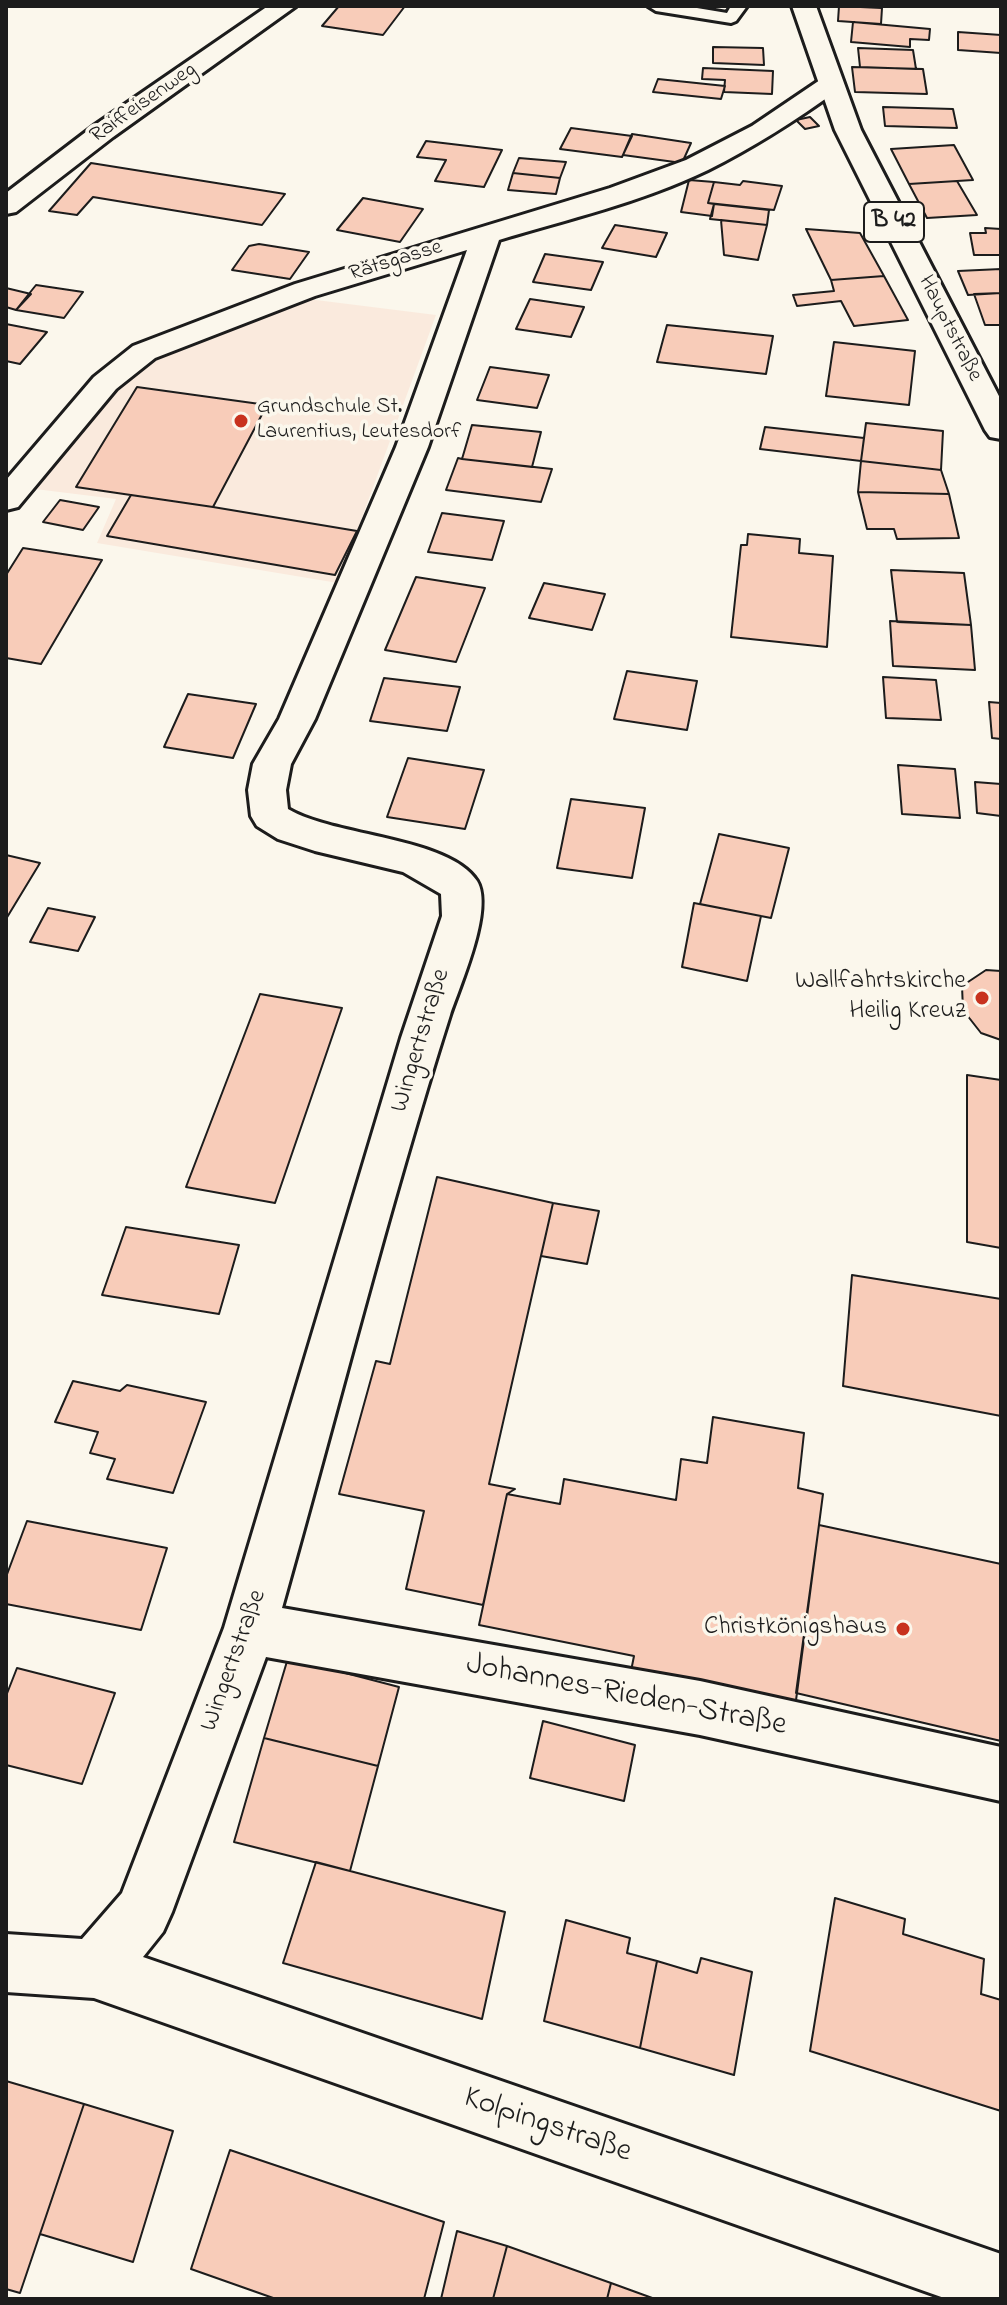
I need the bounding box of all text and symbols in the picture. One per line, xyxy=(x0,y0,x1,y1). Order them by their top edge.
street label: Raiffeisenweg xyxy=(86,58,202,150)
road number: B 42 xyxy=(864,202,924,242)
street label: Rätsgasse xyxy=(346,235,446,289)
street label: Hauptstraße xyxy=(911,272,987,386)
place label: Grundschule St. Laurentius, Leutesdorf xyxy=(257,395,461,446)
marker: Grundschule St. Laurentius, Leutesdorf xyxy=(232,412,250,430)
street label: Wingertstraße xyxy=(385,965,459,1117)
place label: Wallfahrtskirche Heilig Kreuz xyxy=(795,967,966,1028)
marker: Wallfahrtskirche Heilig Kreuz xyxy=(973,989,991,1007)
street label: Wingertstraße xyxy=(195,1586,275,1736)
place label: Christkönigshaus xyxy=(704,1613,887,1645)
marker: Christkönigshaus xyxy=(894,1620,912,1638)
street label: Johannes-Rieden-Straße xyxy=(463,1647,789,1747)
street label: Kolpingstraße xyxy=(458,2080,636,2174)

